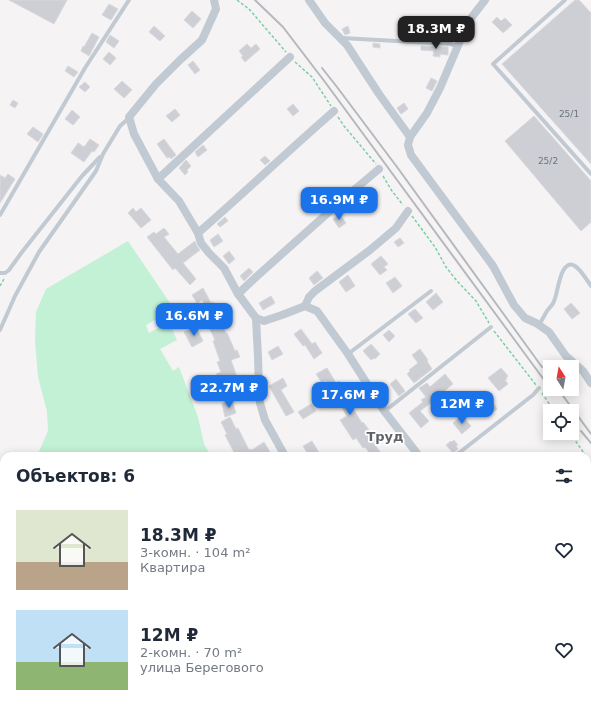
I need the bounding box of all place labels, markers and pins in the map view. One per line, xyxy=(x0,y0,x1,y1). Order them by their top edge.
pin: 18.3M ₽ xyxy=(399,16,473,50)
pin: 16.9M ₽ xyxy=(302,187,376,221)
pin: 16.6M ₽ xyxy=(157,303,231,337)
pin: 22.7M ₽ xyxy=(192,375,266,409)
pin: 17.6M ₽ xyxy=(313,382,387,416)
pin: 12M ₽ xyxy=(434,391,490,425)

